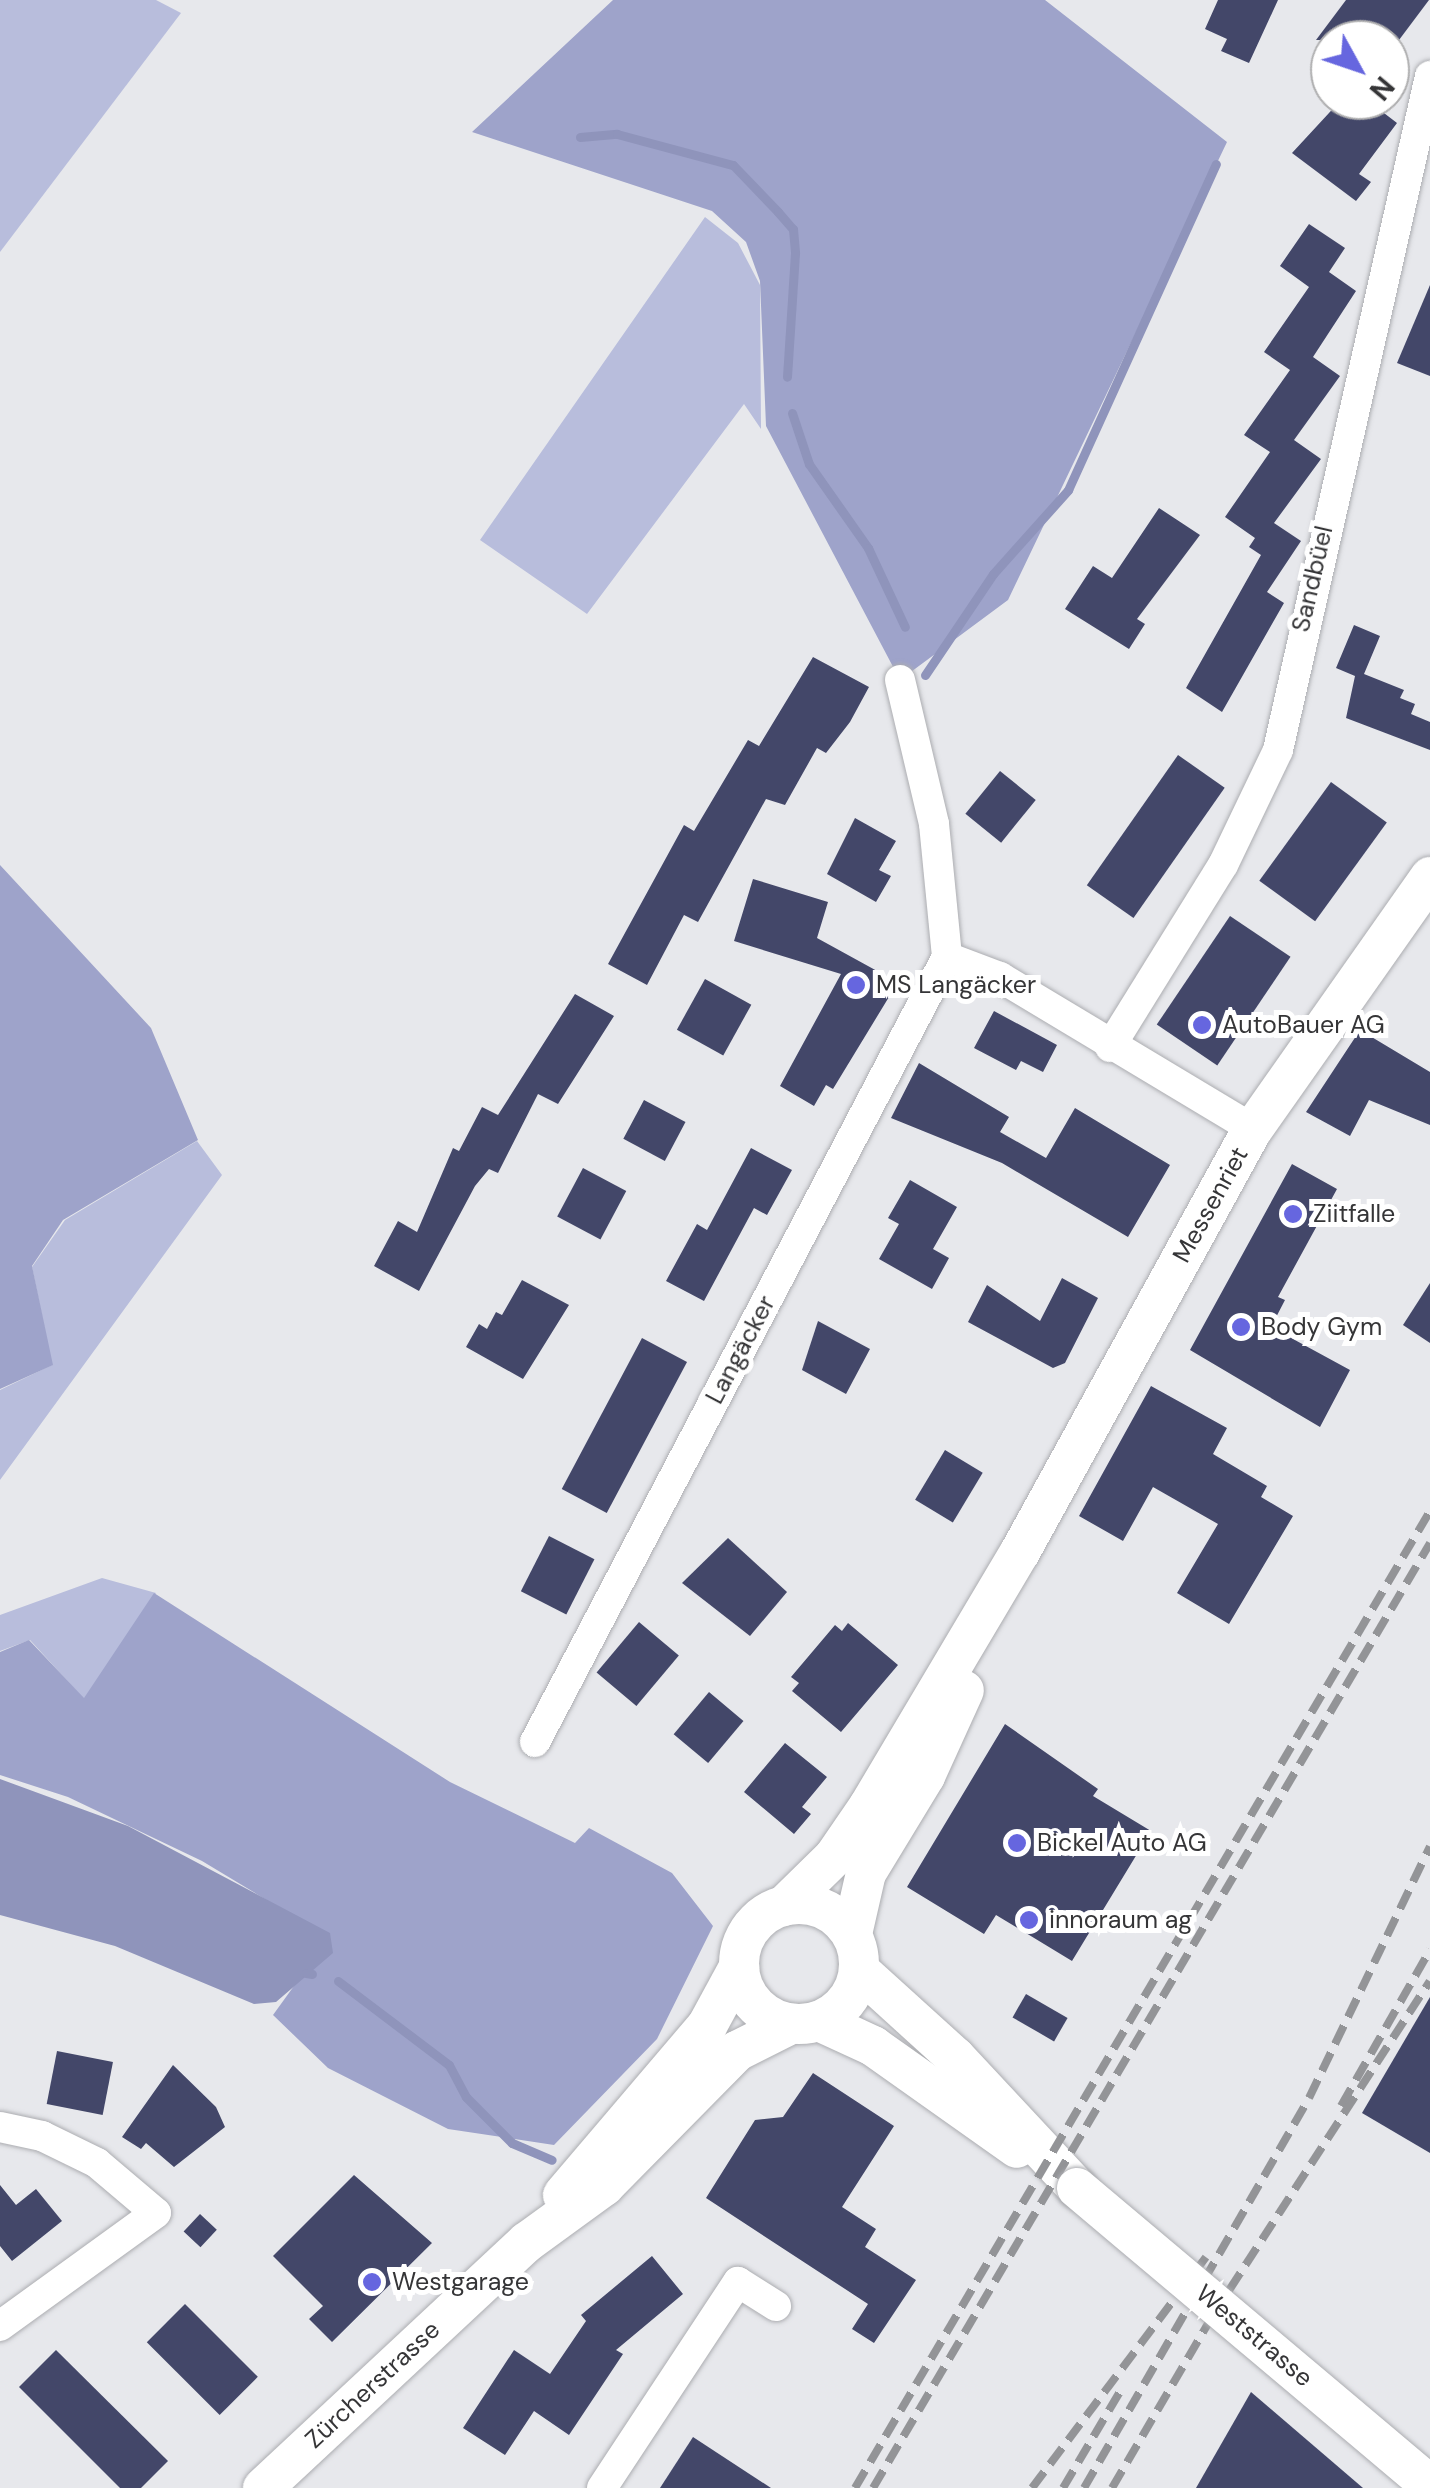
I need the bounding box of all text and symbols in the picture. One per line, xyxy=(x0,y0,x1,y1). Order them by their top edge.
north arrow xyxy=(1310,20,1410,120)
text: N xyxy=(1361,69,1403,108)
street label: Sandbüel xyxy=(1286,523,1340,635)
place label: MS Langäcker xyxy=(876,970,1036,1000)
marker: MS Langäcker xyxy=(845,974,867,996)
place label: AutoBauer AG xyxy=(1222,1010,1385,1040)
marker: AutoBauer AG xyxy=(1191,1014,1213,1036)
street label: Messenriet xyxy=(1167,1142,1255,1268)
place label: Ziitfalle xyxy=(1313,1199,1395,1229)
marker: Ziitfalle xyxy=(1282,1203,1304,1225)
street label: Langäcker xyxy=(700,1291,782,1409)
place label: Body Gym xyxy=(1261,1312,1382,1342)
marker: Body Gym xyxy=(1230,1316,1252,1338)
place label: Bickel Auto AG xyxy=(1037,1828,1207,1858)
marker: Bickel Auto AG xyxy=(1006,1832,1028,1854)
place label: innoraum ag xyxy=(1049,1905,1192,1935)
marker: innoraum ag xyxy=(1018,1909,1040,1931)
place label: Westgarage xyxy=(392,2267,529,2297)
marker: Westgarage xyxy=(361,2271,383,2293)
street label: Weststrasse xyxy=(1190,2279,1318,2393)
street label: Zürcherstrasse xyxy=(300,2315,446,2455)

